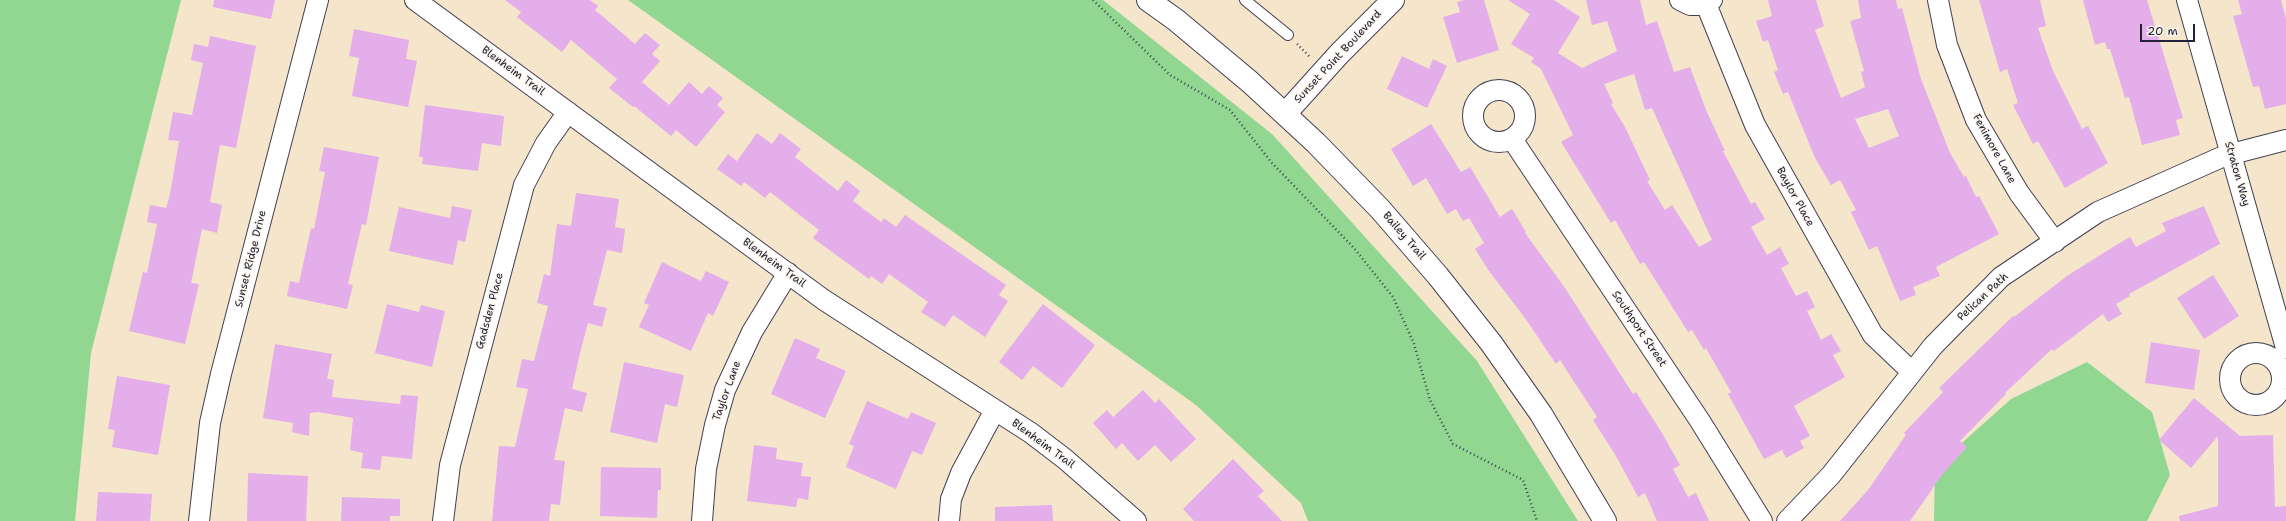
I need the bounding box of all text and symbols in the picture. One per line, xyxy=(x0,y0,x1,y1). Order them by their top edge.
street label: Sunset Point Boulevard xyxy=(1291,8,1385,106)
scale bar xyxy=(2142,16,2197,42)
text: 20 m xyxy=(2147,23,2178,39)
street label: Blenheim Trail xyxy=(479,44,547,98)
street label: Fenimore Lane xyxy=(1969,112,2019,186)
street label: Straton Way xyxy=(2221,140,2253,208)
street label: Baylor Place xyxy=(1773,165,1817,229)
street label: Sunset Ridge Drive xyxy=(233,209,269,309)
street label: Bailey Trail xyxy=(1380,209,1428,263)
street label: Blenheim Trail xyxy=(740,236,808,290)
street label: Pelican Path xyxy=(1955,270,2011,324)
street label: Gadsden Place xyxy=(473,271,507,351)
street label: Southport Street xyxy=(1609,289,1669,369)
street label: Taylor Lane xyxy=(710,359,744,423)
street label: Blenheim Trail xyxy=(1009,417,1077,471)

